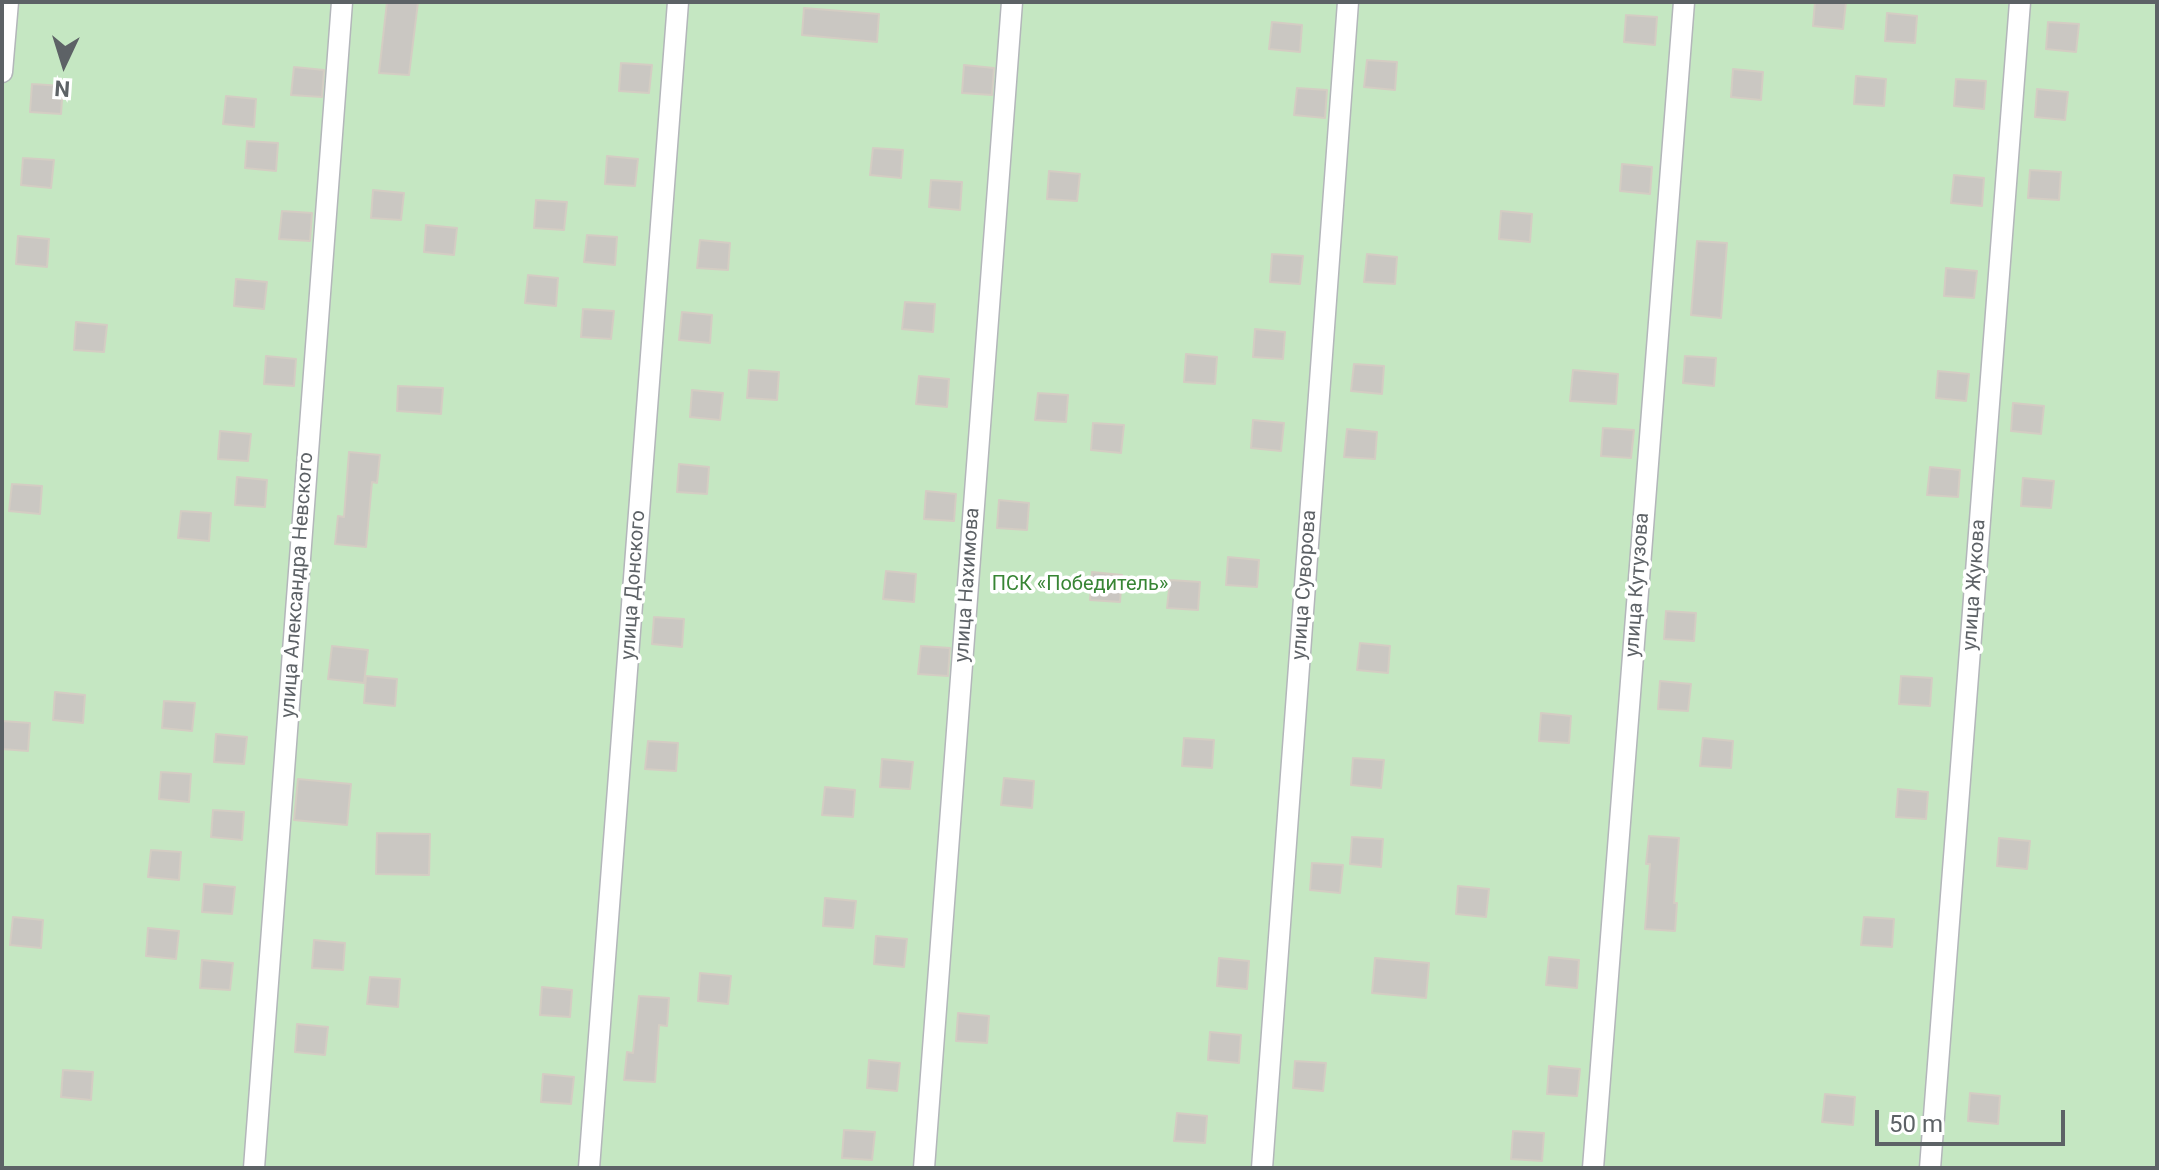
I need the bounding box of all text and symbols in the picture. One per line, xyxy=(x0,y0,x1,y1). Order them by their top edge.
north arrow xyxy=(24,24,104,104)
text: N xyxy=(54,75,71,101)
street label: улица Александра Невского xyxy=(277,451,319,719)
street label: улица Нахимова xyxy=(951,507,985,663)
street label: улица Донского xyxy=(617,509,651,661)
street label: улица Суворова xyxy=(1288,509,1322,661)
street label: улица Кутузова xyxy=(1621,512,1655,658)
street label: улица Жукова xyxy=(1958,519,1992,651)
park label: ПСК «Победитель» xyxy=(992,573,1168,597)
scale bar xyxy=(1879,1094,2069,1144)
text: 50 m xyxy=(1889,1110,1943,1138)

